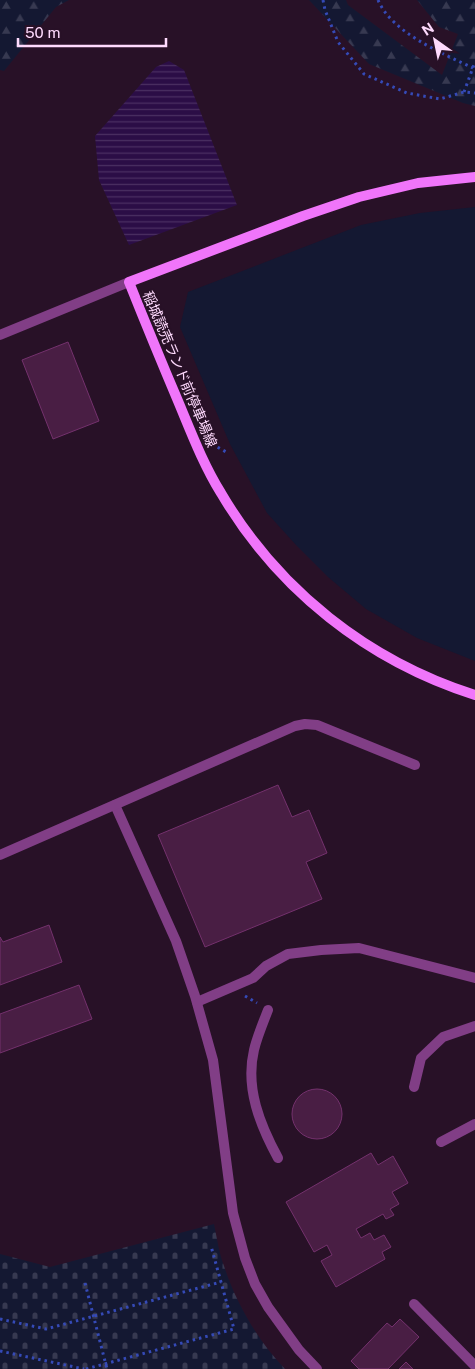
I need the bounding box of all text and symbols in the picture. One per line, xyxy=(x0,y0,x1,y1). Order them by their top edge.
scale bar xyxy=(18,15,165,47)
north arrow xyxy=(410,15,460,65)
text: N xyxy=(419,19,437,39)
text: 50 m xyxy=(25,24,60,41)
street label: 稲城読売ランド前停車場線 xyxy=(140,289,220,449)

